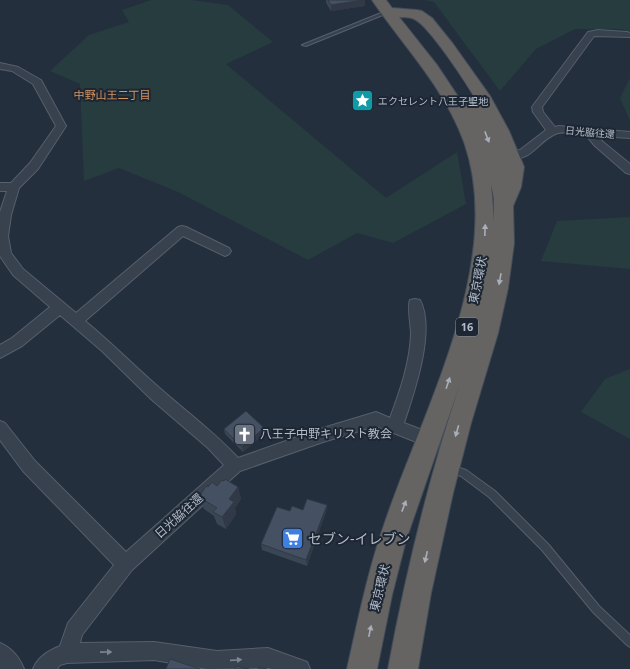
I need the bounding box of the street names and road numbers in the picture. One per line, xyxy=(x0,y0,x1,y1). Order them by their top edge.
street label: 日光脇往還 xyxy=(564,123,616,141)
street label: 東京環状 xyxy=(465,255,490,305)
road number: 16 xyxy=(456,318,478,336)
street label: 日光脇往還 xyxy=(151,489,207,542)
street label: 東京環状 xyxy=(365,563,394,613)

